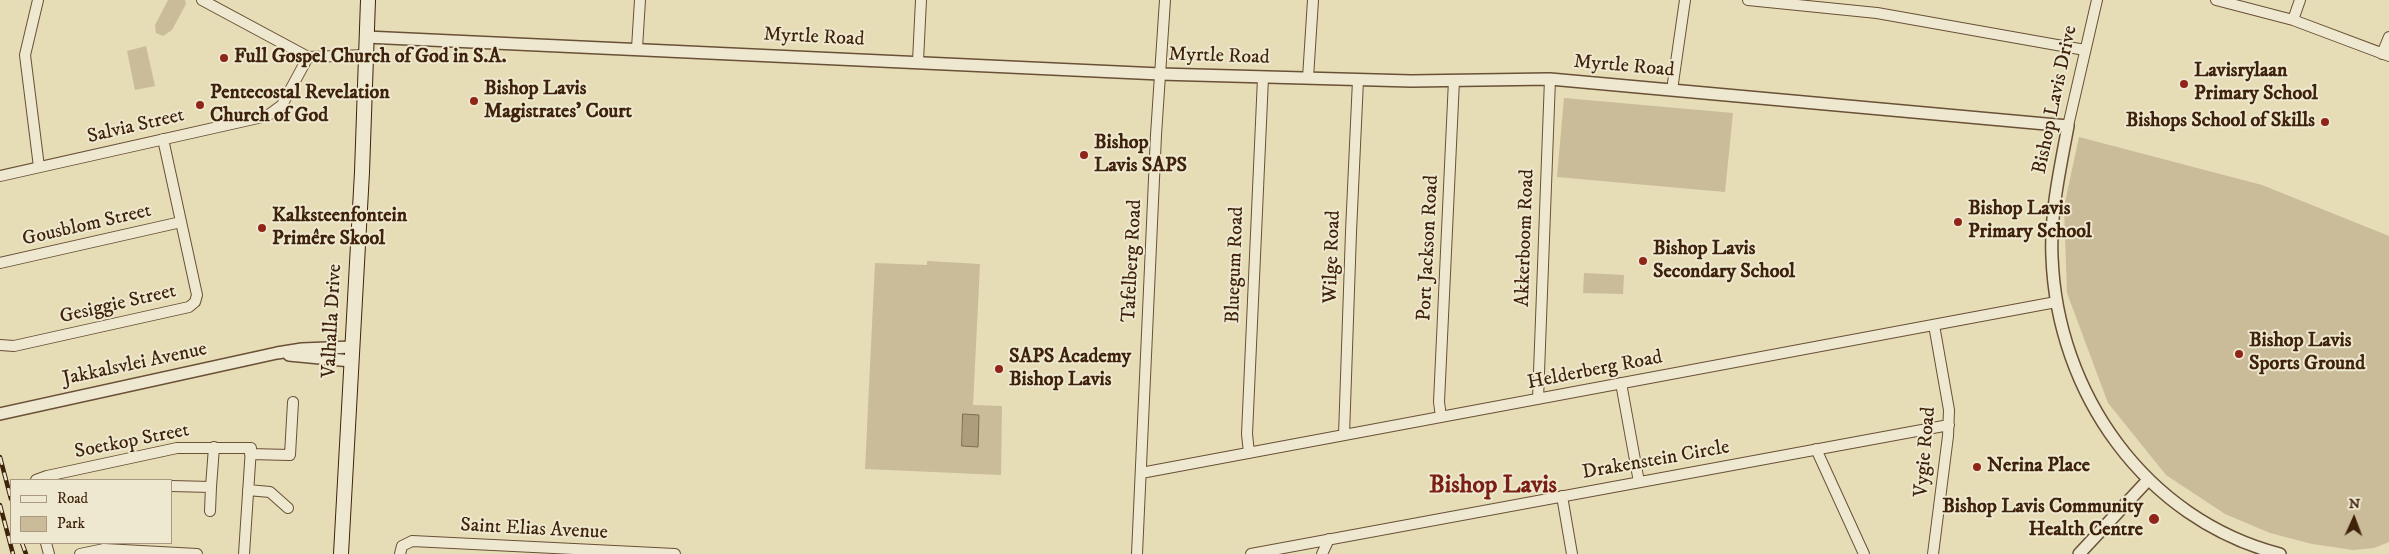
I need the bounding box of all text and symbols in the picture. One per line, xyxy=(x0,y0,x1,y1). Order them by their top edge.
street label: Myrtle Road xyxy=(763,23,865,53)
street label: Bishop Lavis Drive xyxy=(2029,24,2083,176)
street label: Myrtle Road xyxy=(1168,43,1270,71)
place label: Full Gospel Church of God in S.A. xyxy=(234,46,506,70)
street label: Myrtle Road xyxy=(1573,51,1675,83)
marker: Full Gospel Church of God in S.A. xyxy=(218,52,230,64)
place label: Lavisrylaan Primary School xyxy=(2194,60,2318,107)
place label: Bishop Lavis Magistrates' Court xyxy=(484,78,632,125)
marker: Lavisrylaan Primary School xyxy=(2178,78,2190,90)
place label: Pentecostal Revelation Church of God xyxy=(210,82,390,129)
marker: Bishop Lavis Magistrates' Court xyxy=(468,95,480,107)
marker: Pentecostal Revelation Church of God xyxy=(194,99,206,111)
street label: Salvia Street xyxy=(85,104,187,150)
place label: Bishops School of Skills xyxy=(2126,110,2315,134)
marker: Bishops School of Skills xyxy=(2319,116,2331,128)
place label: Bishop Lavis SAPS xyxy=(1094,132,1187,179)
marker: Bishop Lavis SAPS xyxy=(1078,149,1090,161)
street label: Akkerboom Road xyxy=(1512,169,1540,307)
street label: Port Jackson Road xyxy=(1413,174,1445,322)
place label: Bishop Lavis Primary School xyxy=(1968,198,2092,245)
street label: Tafelberg Road xyxy=(1118,199,1148,323)
street label: Gousblom Street xyxy=(20,200,154,252)
place label: Kalksteenfontein Primêre Skool xyxy=(272,205,407,252)
street label: Bluegum Road xyxy=(1222,206,1250,324)
street label: Wilge Road xyxy=(1319,210,1347,304)
marker: Bishop Lavis Primary School xyxy=(1952,216,1964,228)
marker: Kalksteenfontein Primêre Skool xyxy=(256,222,268,234)
place label: Bishop Lavis Secondary School xyxy=(1653,238,1795,285)
marker: Bishop Lavis Secondary School xyxy=(1637,255,1649,267)
street label: Valhalla Drive xyxy=(318,263,348,379)
street label: Gesiggie Street xyxy=(58,280,178,330)
place label: Bishop Lavis Sports Ground xyxy=(2249,330,2365,377)
street label: Jakkalsvlei Avenue xyxy=(61,338,209,392)
place label: SAPS Academy Bishop Lavis xyxy=(1009,346,1131,393)
street label: Helderberg Road xyxy=(1525,346,1665,396)
marker: Bishop Lavis Sports Ground xyxy=(2233,348,2245,360)
marker: SAPS Academy Bishop Lavis xyxy=(993,363,1005,375)
street label: Vygie Road xyxy=(1910,406,1942,498)
street label: Soetkop Street xyxy=(73,419,191,465)
street label: Drakenstein Circle xyxy=(1580,436,1732,486)
place label: Nerina Place xyxy=(1987,455,2090,479)
marker: Nerina Place xyxy=(1971,461,1983,473)
district label: Bishop Lavis xyxy=(1429,472,1557,502)
legend xyxy=(10,479,172,544)
text: Road xyxy=(57,489,88,508)
north arrow xyxy=(2329,494,2379,544)
text: N xyxy=(2348,495,2361,513)
place label: Bishop Lavis Community Health Centre xyxy=(1942,496,2143,543)
marker: Bishop Lavis Community Health Centre xyxy=(2147,512,2161,526)
text: Park xyxy=(57,514,85,533)
street label: Saint Elias Avenue xyxy=(460,514,608,546)

